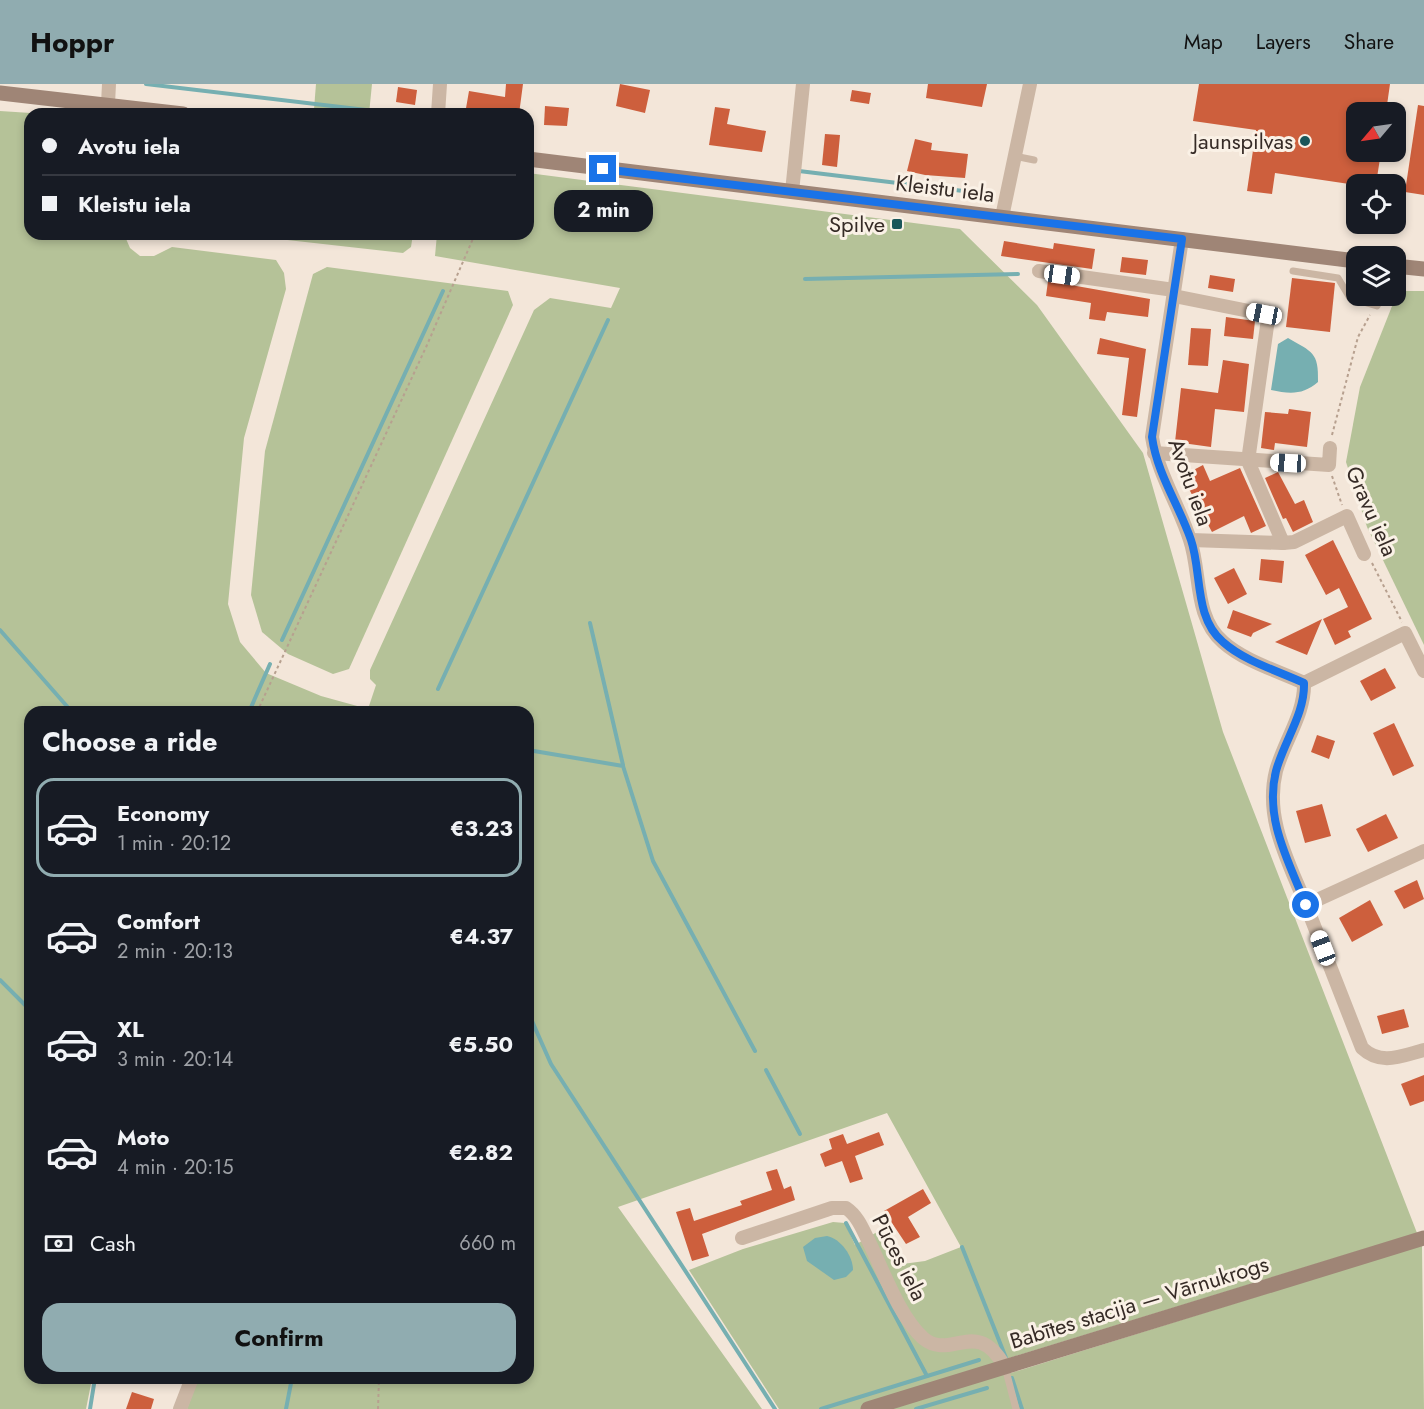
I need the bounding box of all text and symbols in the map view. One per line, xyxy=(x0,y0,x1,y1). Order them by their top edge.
text: Hoppr xyxy=(30,22,115,63)
text: Map xyxy=(1184,27,1223,57)
text: Layers xyxy=(1256,27,1311,57)
text: Share xyxy=(1344,27,1394,57)
north arrow xyxy=(1346,102,1406,162)
map controls xyxy=(1346,102,1406,306)
place label: Jaunspilvas xyxy=(1190,125,1293,157)
text: Avotu iela xyxy=(78,130,180,162)
marker: Jaunspilvas xyxy=(1298,134,1312,148)
route end xyxy=(589,155,616,182)
street label: Kleistu iela xyxy=(894,166,996,210)
button: locate xyxy=(1346,174,1406,234)
text: Kleistu iela xyxy=(78,188,191,220)
callout: 2 min xyxy=(554,190,652,232)
text: 2 min xyxy=(577,196,630,225)
place label: Spilve xyxy=(829,208,885,240)
marker: Spilve xyxy=(890,217,904,231)
button: layers xyxy=(1346,246,1406,306)
car xyxy=(1043,264,1081,286)
car xyxy=(1245,302,1283,326)
street label: Avotu iela xyxy=(1160,434,1222,530)
car xyxy=(1270,453,1306,473)
street label: Gravu iela xyxy=(1338,461,1406,561)
text: Choose a ride xyxy=(42,722,217,761)
text: Economy xyxy=(117,797,209,829)
icon: car xyxy=(45,801,99,855)
text: €3.23 xyxy=(450,812,513,844)
text: 1 min · 20:12 xyxy=(117,829,231,858)
route start xyxy=(1292,891,1319,918)
text: Comfort xyxy=(117,905,200,937)
icon: car xyxy=(45,909,99,963)
text: €4.37 xyxy=(450,920,513,952)
car xyxy=(1308,928,1338,968)
text: 2 min · 20:13 xyxy=(117,937,233,966)
text: XL xyxy=(117,1013,144,1045)
icon: car xyxy=(45,1017,99,1071)
text: €5.50 xyxy=(449,1028,513,1060)
text: 3 min · 20:14 xyxy=(117,1045,233,1074)
text: Moto xyxy=(117,1121,170,1153)
icon: car xyxy=(45,1125,99,1179)
text: €2.82 xyxy=(449,1136,513,1168)
text: 4 min · 20:15 xyxy=(117,1153,234,1182)
street label: Pūces iela xyxy=(864,1208,936,1306)
icon: cash xyxy=(42,1227,75,1260)
text: Cash xyxy=(90,1227,136,1259)
text: 660 m xyxy=(459,1229,516,1258)
street label: Babītes stacija — Vārnukrogs xyxy=(1006,1247,1273,1357)
button: Confirm xyxy=(42,1303,516,1372)

